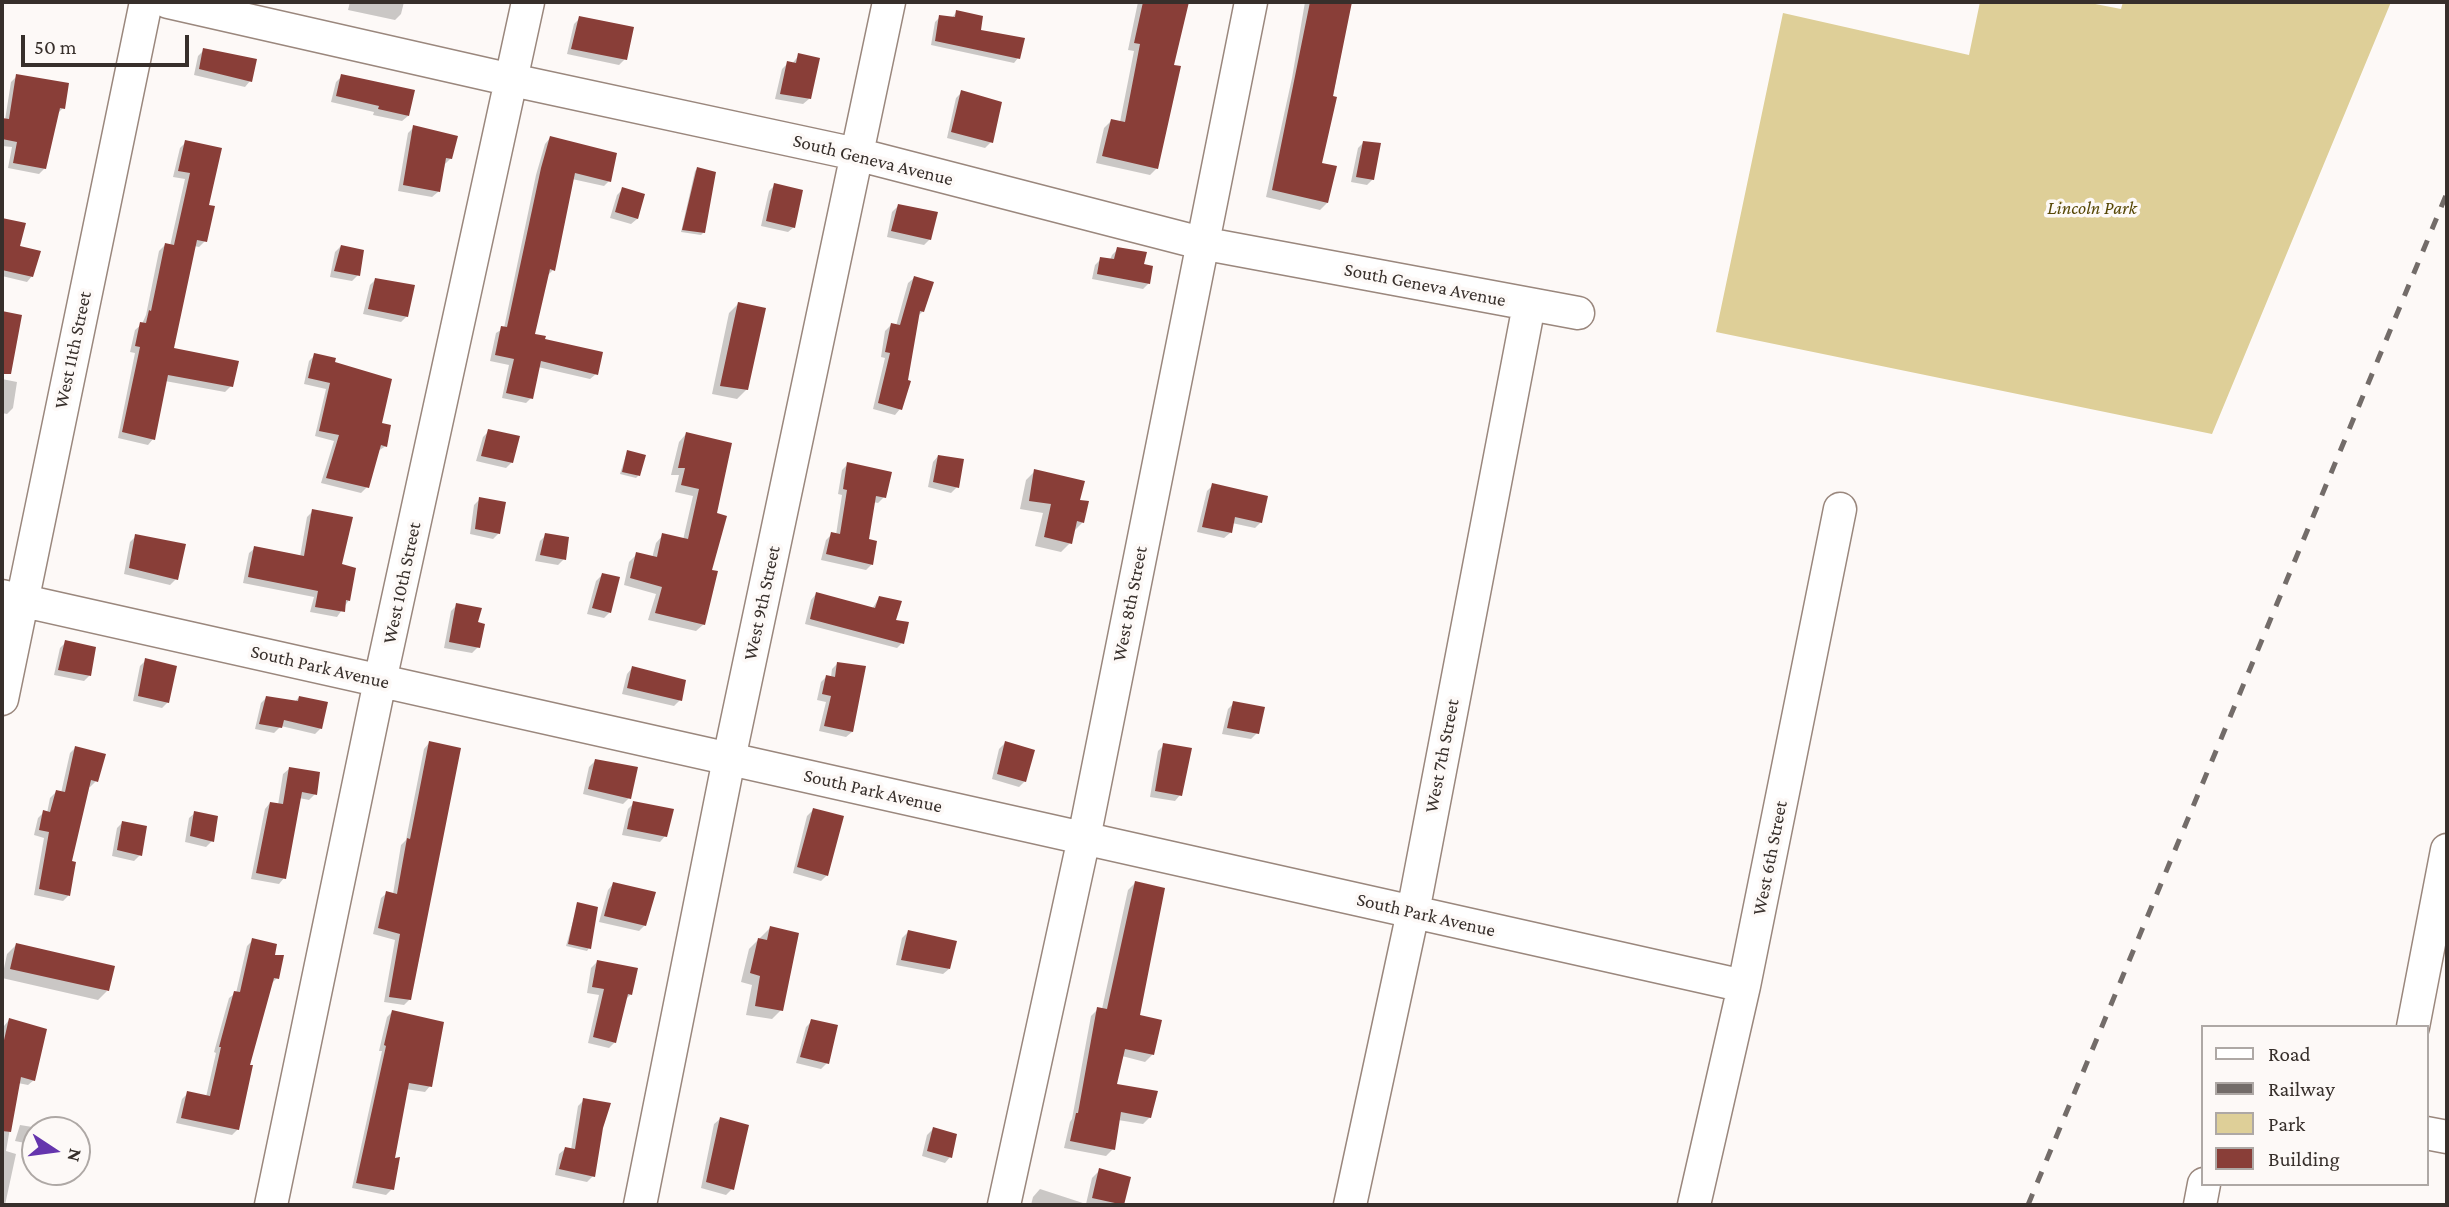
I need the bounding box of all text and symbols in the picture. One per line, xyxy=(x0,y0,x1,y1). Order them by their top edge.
scale bar xyxy=(24,21,192,65)
text: 50 m xyxy=(34,35,77,59)
street label: South Geneva Avenue xyxy=(791,129,955,191)
park label: Lincoln Park xyxy=(2047,197,2137,219)
street label: South Geneva Avenue xyxy=(1342,258,1508,312)
street label: West 11th Street xyxy=(49,289,97,411)
street label: West 10th Street xyxy=(378,520,426,646)
street label: West 9th Street xyxy=(739,544,785,662)
street label: West 8th Street xyxy=(1108,544,1152,664)
street label: South Park Avenue xyxy=(248,640,392,694)
street label: West 7th Street xyxy=(1420,697,1464,815)
street label: South Park Avenue xyxy=(801,764,945,818)
street label: West 6th Street xyxy=(1748,799,1792,917)
street label: South Park Avenue xyxy=(1354,888,1498,942)
legend xyxy=(2200,1025,2428,1186)
text: Road xyxy=(2268,1042,2311,1066)
text: Railway xyxy=(2268,1077,2335,1101)
text: Park xyxy=(2268,1112,2305,1136)
north arrow xyxy=(21,1116,91,1186)
text: N xyxy=(63,1147,87,1164)
text: Building xyxy=(2268,1147,2340,1171)

